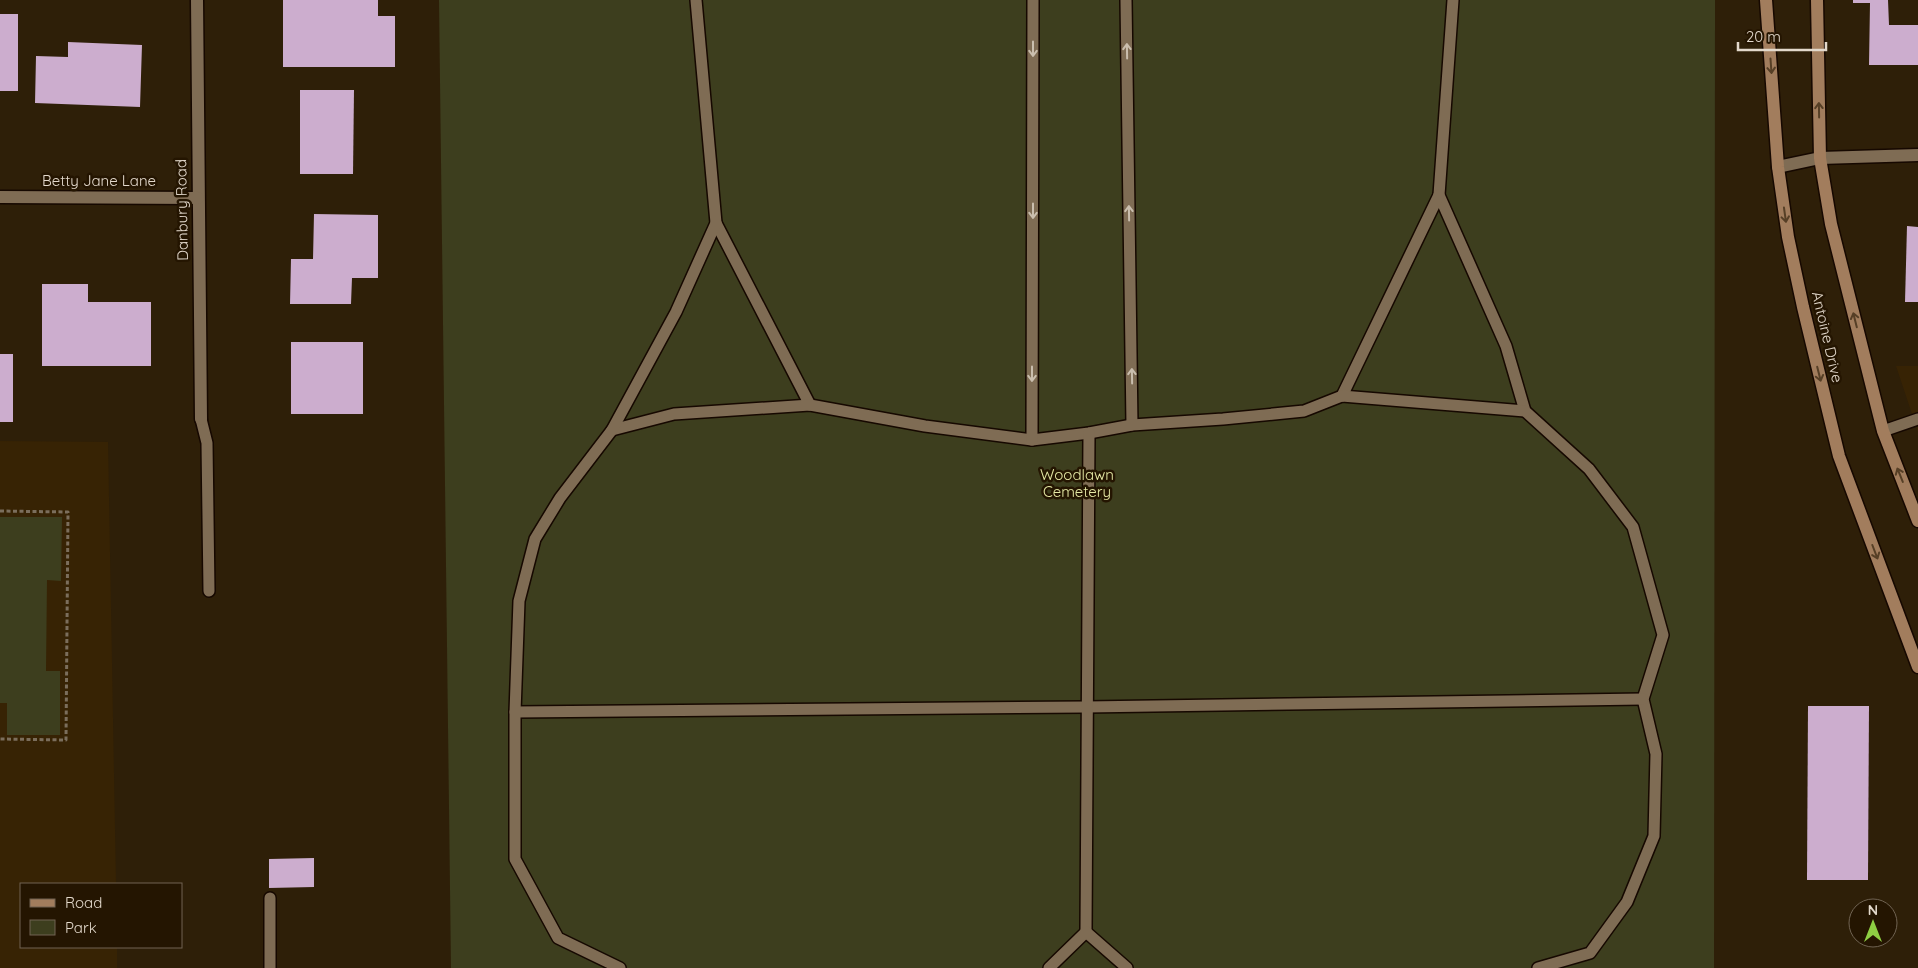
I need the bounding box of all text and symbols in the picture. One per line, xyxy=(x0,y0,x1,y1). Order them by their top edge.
scale bar xyxy=(1738,20,1826,52)
text: 20 m xyxy=(1746,27,1781,46)
one-way arrow xyxy=(1028,40,1038,56)
one-way arrow xyxy=(1122,43,1132,60)
one-way arrow xyxy=(1766,58,1776,74)
one-way arrow xyxy=(1814,102,1824,118)
street label: Danbury Road xyxy=(171,159,192,261)
street label: Betty Jane Lane xyxy=(42,171,156,190)
one-way arrow xyxy=(1028,202,1038,219)
one-way arrow xyxy=(1124,206,1134,222)
one-way arrow xyxy=(1780,207,1790,223)
street label: Antoine Drive xyxy=(1808,289,1847,384)
one-way arrow xyxy=(1849,312,1859,328)
one-way arrow xyxy=(1027,365,1037,381)
one-way arrow xyxy=(1815,366,1824,382)
one-way arrow xyxy=(1127,368,1136,384)
park label: Woodlawn Cemetery xyxy=(1040,465,1114,501)
one-way arrow xyxy=(1895,468,1904,484)
one-way arrow xyxy=(1871,544,1880,559)
legend xyxy=(20,883,182,948)
text: Road xyxy=(65,893,102,912)
north arrow xyxy=(1848,898,1898,948)
text: N xyxy=(1868,901,1878,919)
text: Park xyxy=(65,918,97,937)

